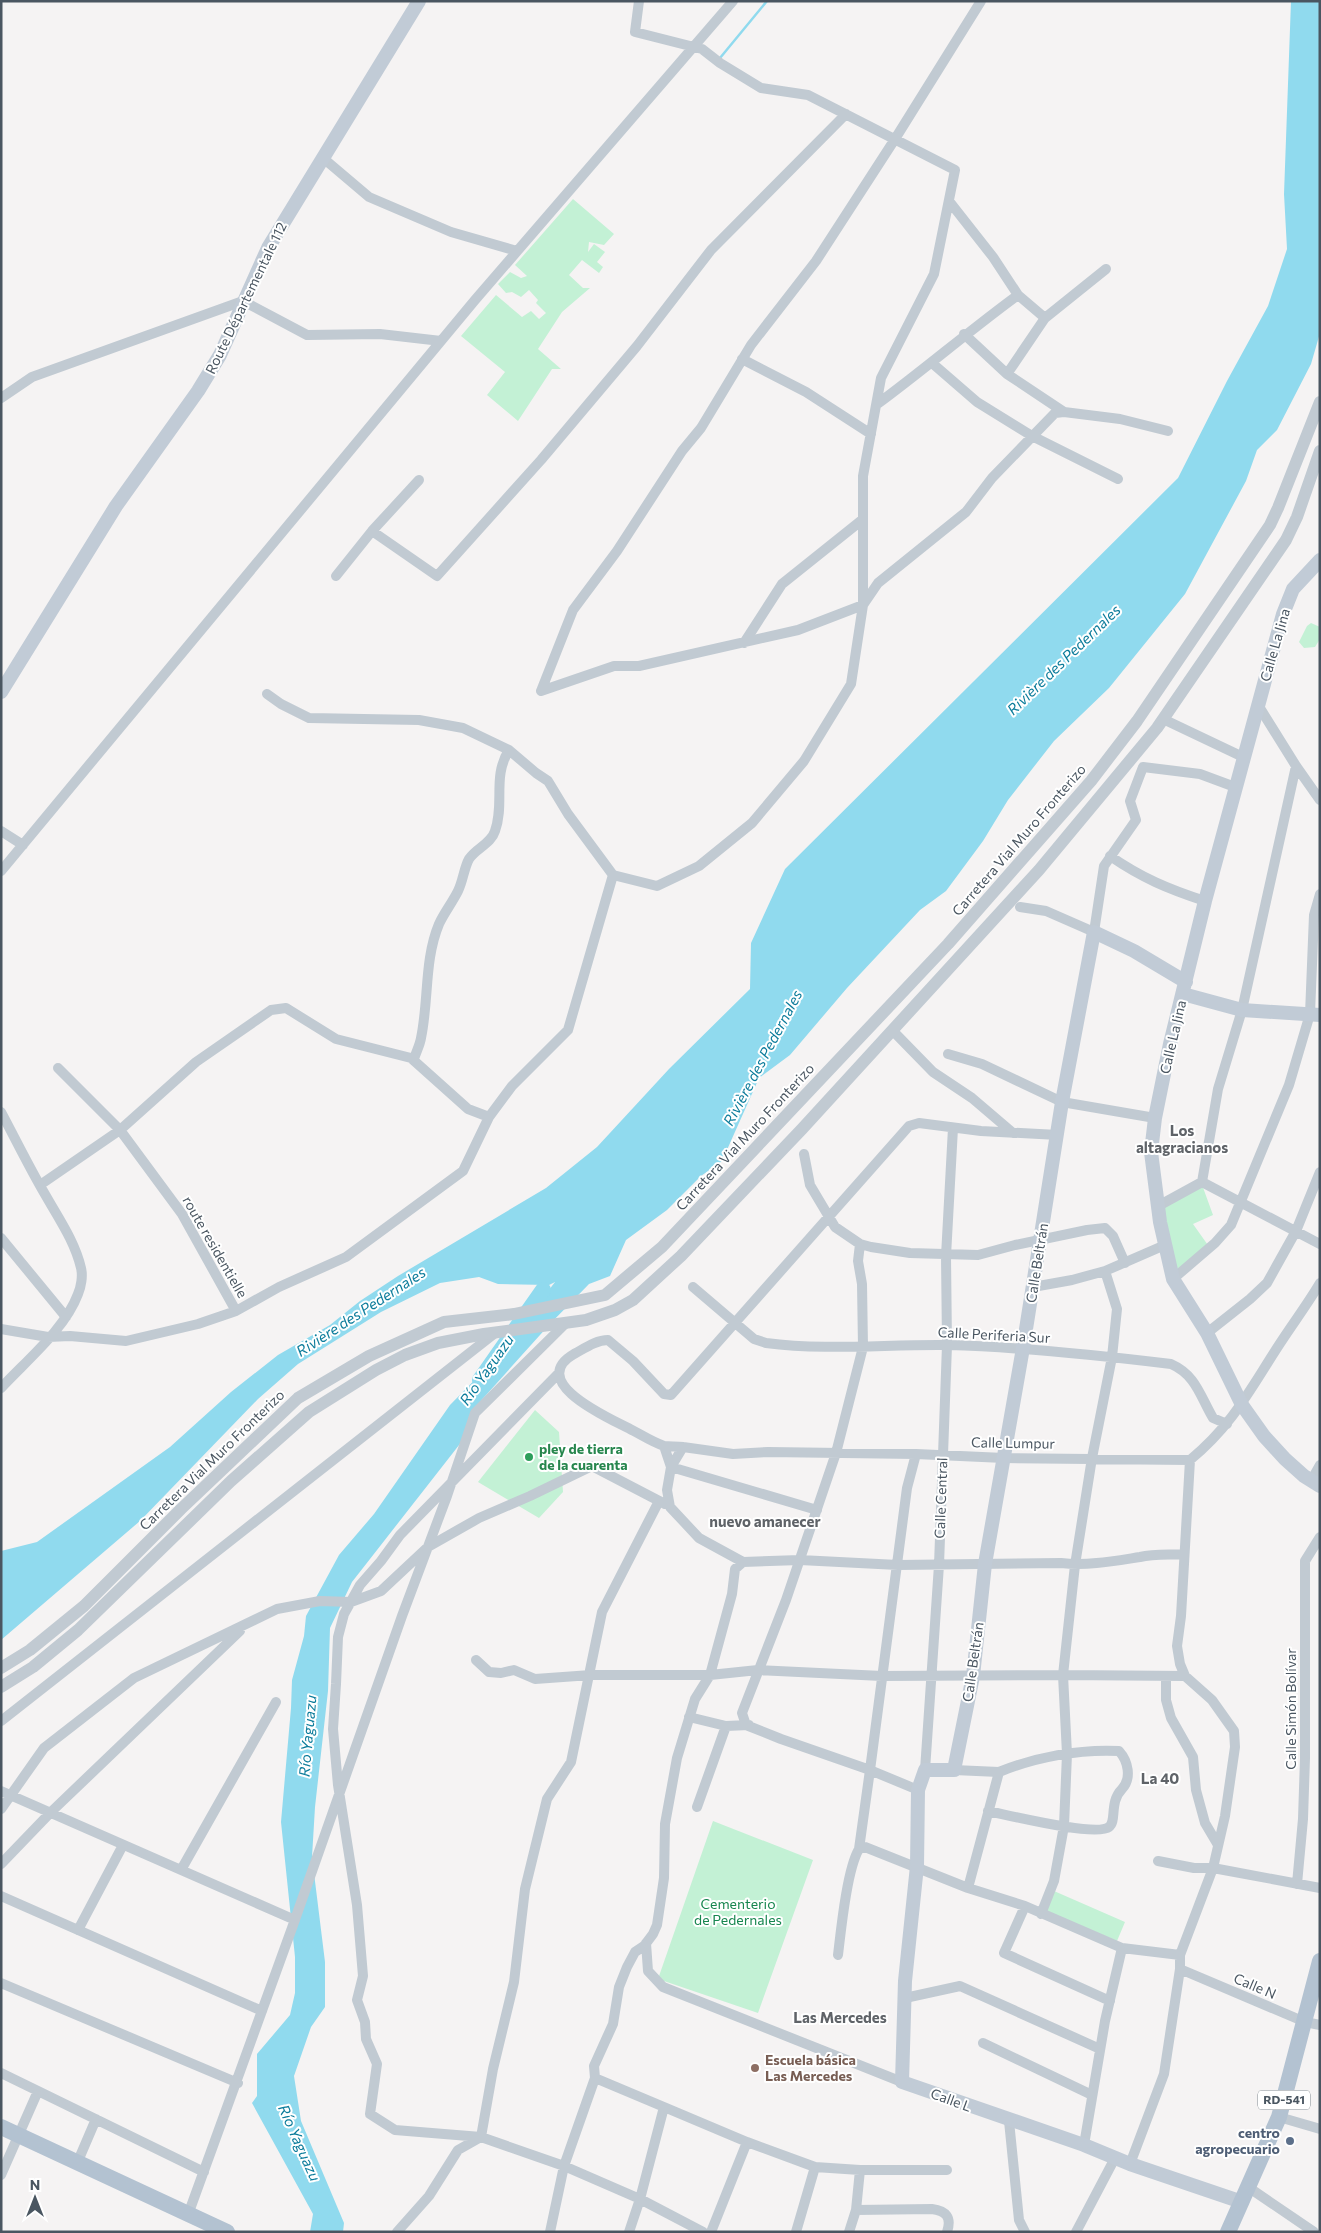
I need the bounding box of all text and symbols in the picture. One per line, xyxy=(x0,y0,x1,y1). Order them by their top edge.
street label: Route Départementale 112 xyxy=(201,219,290,376)
water label: Rivière des Pedernales xyxy=(1003,600,1124,718)
street label: Calle La Jina xyxy=(1256,606,1293,683)
street label: Carretera Vial Muro Fronterizo xyxy=(948,760,1089,919)
water label: Rivière des Pedernales xyxy=(719,987,806,1128)
street label: Calle La Jina xyxy=(1156,998,1189,1075)
street label: Carretera Vial Muro Fronterizo xyxy=(672,1060,817,1214)
district label: Los altagracianos xyxy=(1136,1121,1228,1156)
street label: route residentielle xyxy=(179,1193,251,1301)
street label: Calle Beltrán xyxy=(1022,1222,1051,1304)
water label: Rivière des Pedernales xyxy=(292,1262,429,1360)
street label: Calle Periferia Sur xyxy=(937,1323,1051,1346)
water label: Río Yaguazu xyxy=(455,1330,517,1408)
street label: Carretera Vial Muro Fronterizo xyxy=(136,1386,288,1534)
street label: Calle Lumpur xyxy=(971,1433,1055,1452)
place label: pley de tierra de la cuarenta xyxy=(539,1440,628,1473)
marker: pley de tierra de la cuarenta xyxy=(523,1451,535,1463)
street label: Calle Central xyxy=(931,1457,950,1539)
district label: nuevo amanecer xyxy=(709,1512,821,1530)
street label: Calle Beltrán xyxy=(958,1621,987,1703)
street label: Calle Simón Bolívar xyxy=(1282,1648,1299,1770)
water label: Río Yaguazu xyxy=(294,1694,320,1778)
district label: La 40 xyxy=(1141,1769,1179,1787)
park label: Cementerio de Pedernales xyxy=(694,1895,782,1928)
street label: Calle N xyxy=(1231,1969,1279,2002)
district label: Las Mercedes xyxy=(793,2008,887,2026)
place label: Escuela básica Las Mercedes xyxy=(765,2051,856,2084)
marker: Escuela básica Las Mercedes xyxy=(749,2062,761,2074)
street label: Calle L xyxy=(928,2084,974,2115)
road number: RD-541 xyxy=(1258,2090,1310,2110)
water label: Río Yaguazu xyxy=(275,2101,325,2184)
place label: centro agropecuario xyxy=(1195,2124,1280,2157)
marker: centro agropecuario xyxy=(1284,2135,1296,2147)
north arrow xyxy=(10,2173,60,2223)
text: N xyxy=(30,2176,40,2193)

